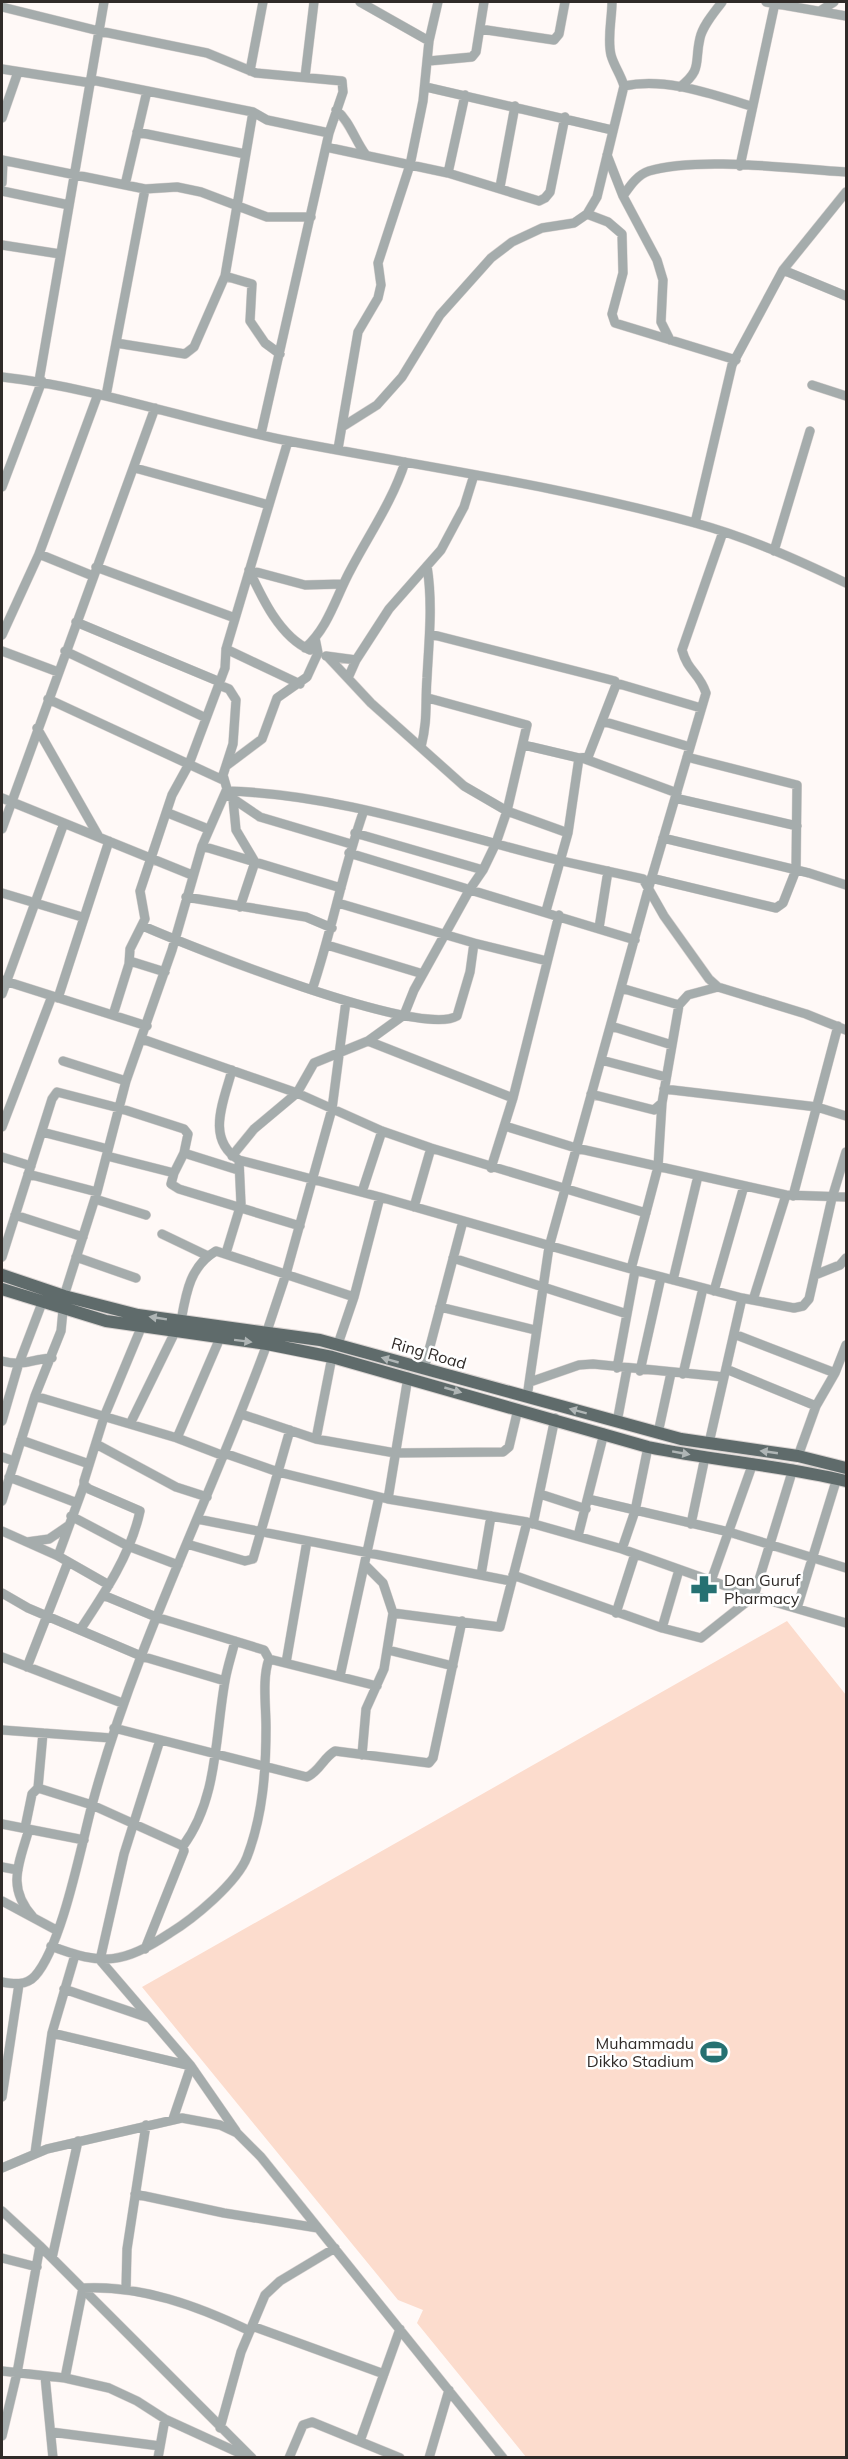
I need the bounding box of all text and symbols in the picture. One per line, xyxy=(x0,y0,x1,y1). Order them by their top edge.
one-way arrow xyxy=(148,1313,167,1322)
street label: Ring Road xyxy=(389,1333,469,1373)
one-way arrow xyxy=(233,1336,252,1345)
one-way arrow xyxy=(381,1354,399,1364)
one-way arrow xyxy=(444,1386,462,1395)
one-way arrow xyxy=(569,1406,587,1415)
one-way arrow xyxy=(759,1447,778,1456)
one-way arrow xyxy=(672,1449,691,1458)
place label: Dan Guruf Pharmacy xyxy=(724,1570,801,1608)
pharmacy icon: Dan Guruf Pharmacy xyxy=(689,1574,719,1604)
place label: Muhammadu Dikko Stadium xyxy=(587,2033,694,2071)
sports icon: Muhammadu Dikko Stadium xyxy=(699,2037,729,2067)

